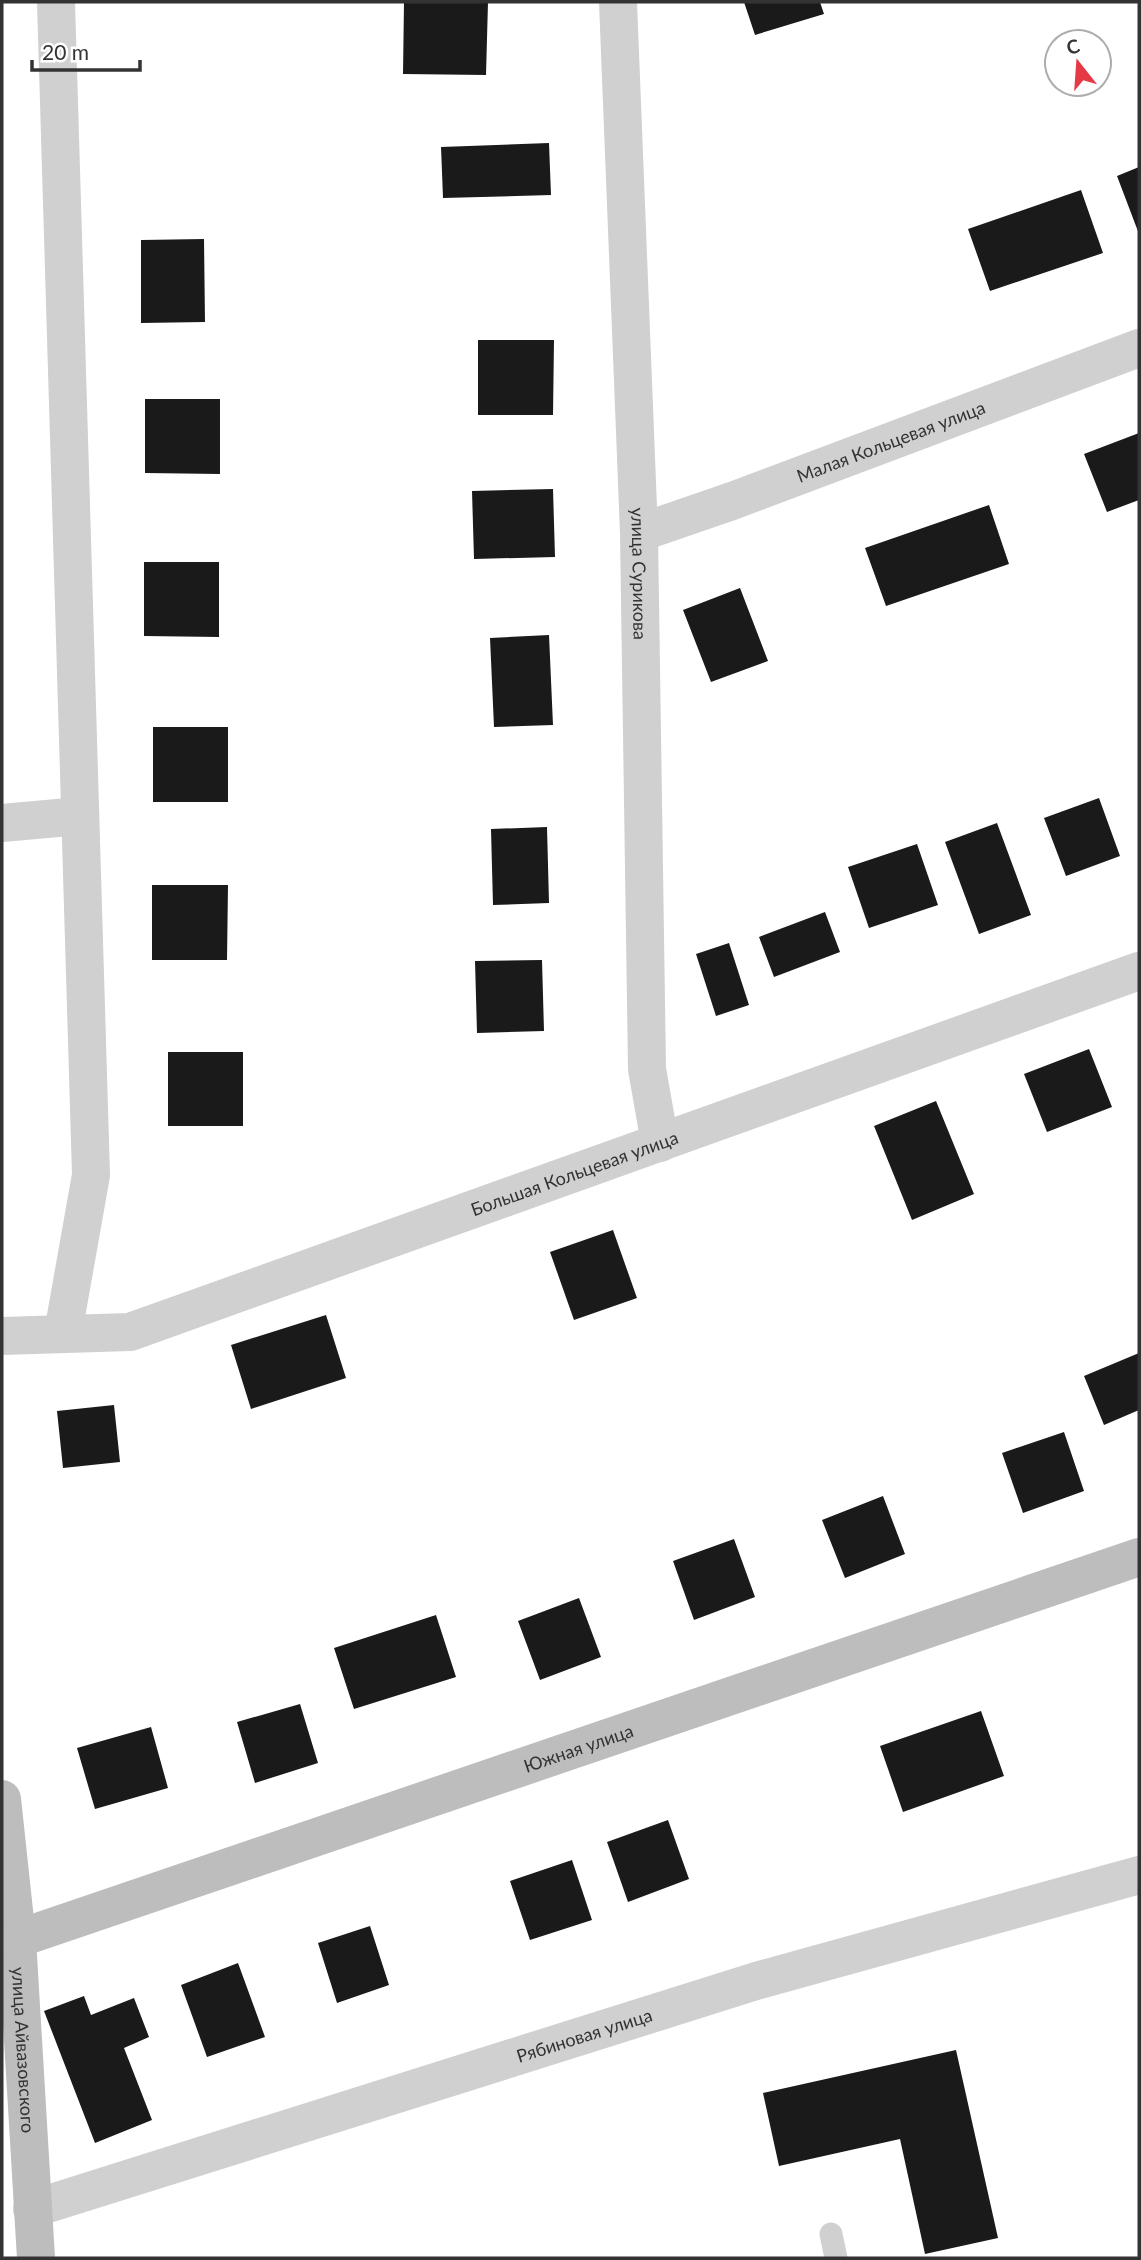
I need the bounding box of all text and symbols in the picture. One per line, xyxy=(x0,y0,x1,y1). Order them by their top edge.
scale bar xyxy=(32,28,140,72)
north arrow xyxy=(1043,28,1113,98)
text: С xyxy=(1064,33,1083,59)
text: 20 m xyxy=(42,39,89,64)
street label: Малая Кольцевая улица xyxy=(793,396,988,487)
street label: улица Сурикова xyxy=(627,507,652,640)
street label: Большая Кольцевая улица xyxy=(468,1126,681,1220)
street label: Южная улица xyxy=(521,1719,636,1777)
street label: улица Айвазовского xyxy=(8,1966,40,2134)
street label: Рябиновая улица xyxy=(514,2003,655,2067)

